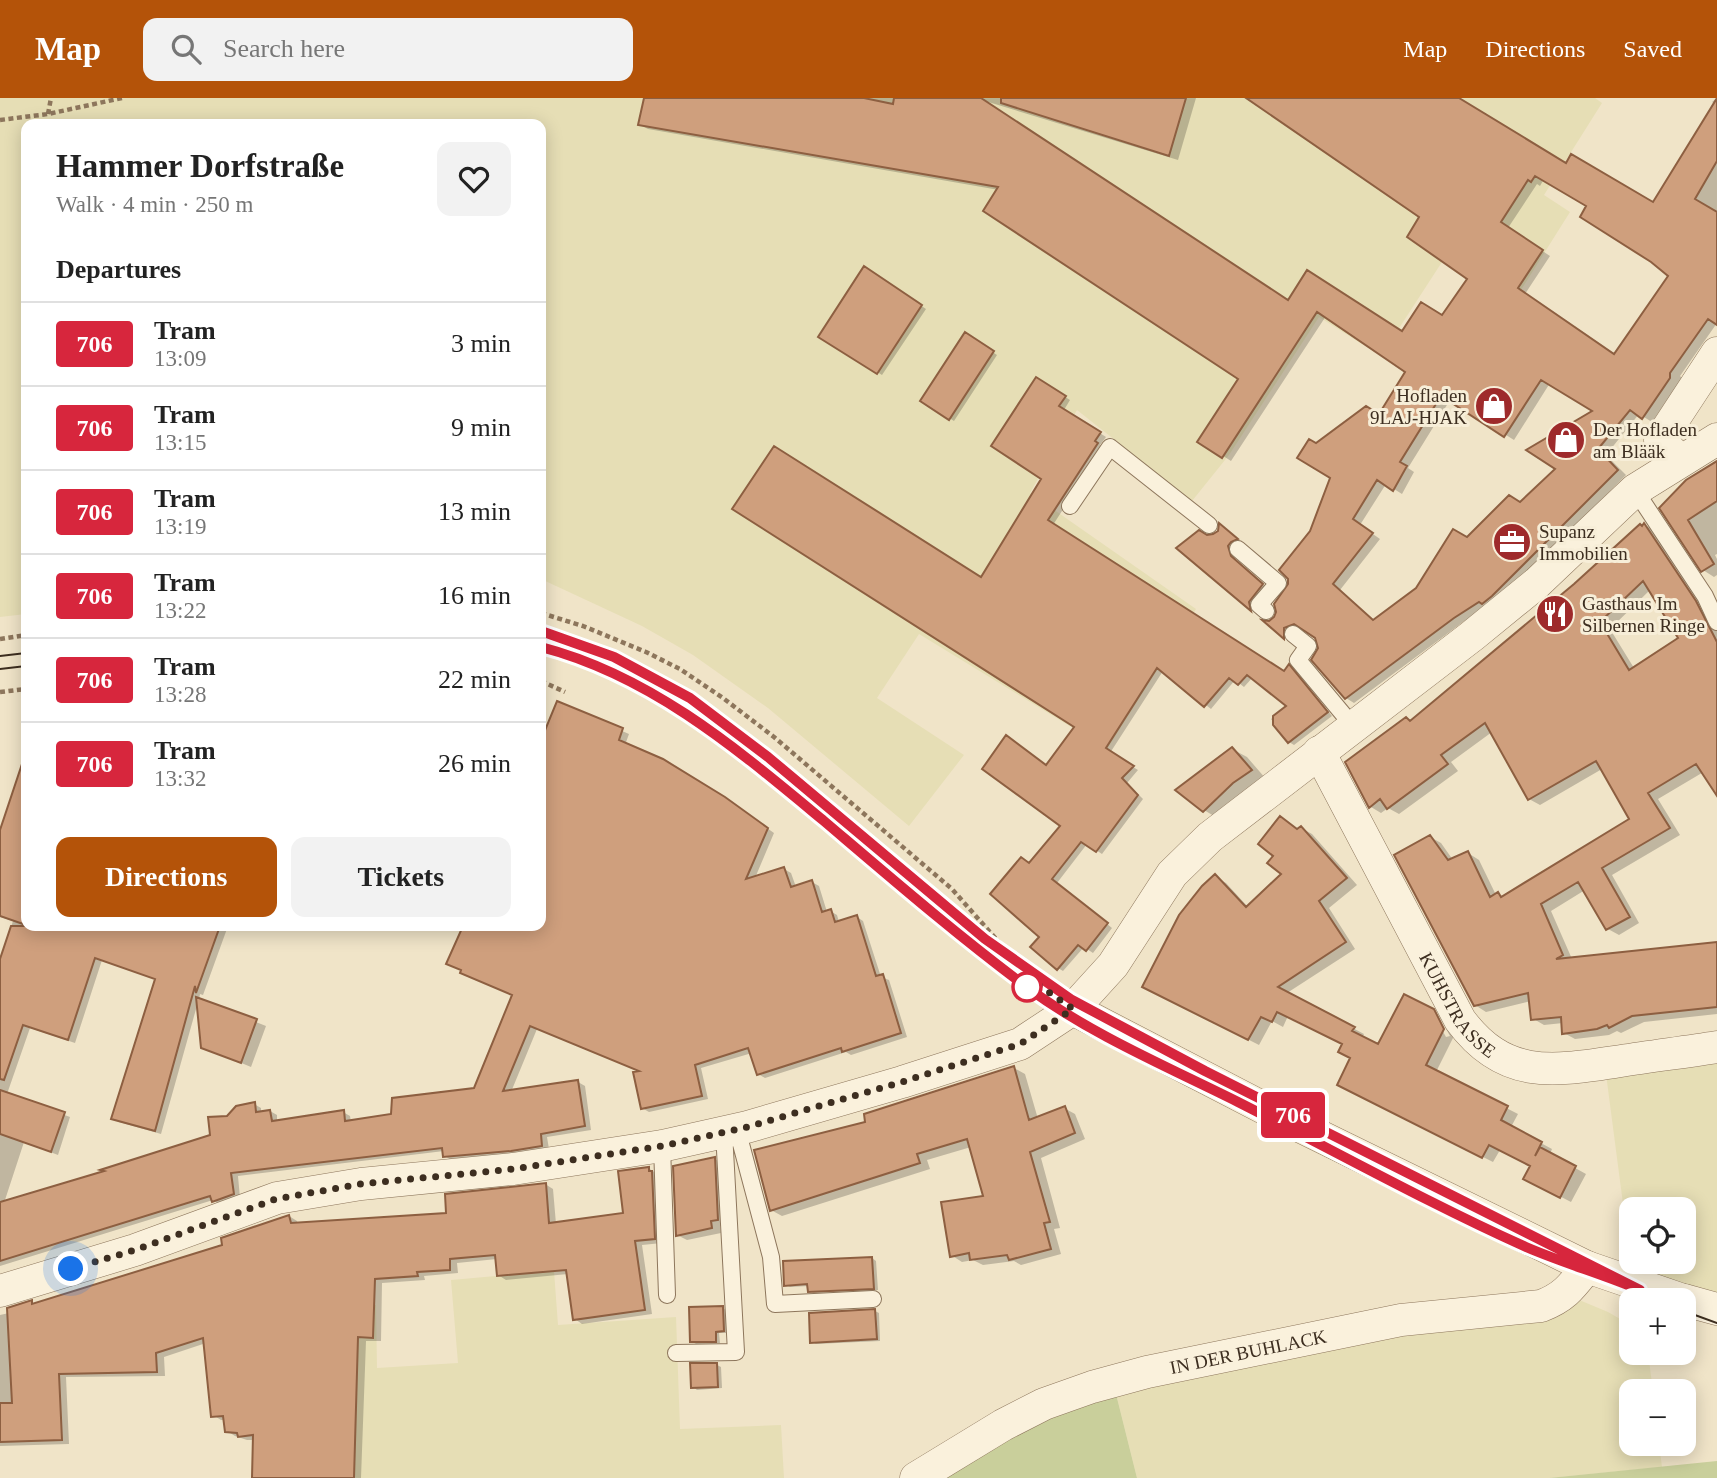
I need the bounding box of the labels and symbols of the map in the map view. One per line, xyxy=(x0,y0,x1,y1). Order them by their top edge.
place label: Hofladen 9LAJ-HJAK xyxy=(1370,385,1467,428)
shop icon: Hofladen 9LAJ-HJAK xyxy=(1473,385,1515,427)
shop icon: Der Hofladen am Blääk xyxy=(1545,419,1587,461)
place label: Der Hofladen am Blääk xyxy=(1593,419,1697,462)
office icon: Supanz Immobilien xyxy=(1491,521,1533,563)
place label: Supanz Immobilien xyxy=(1539,521,1628,564)
restaurant icon: Gasthaus Im Silbernen Ringe xyxy=(1534,593,1576,635)
place label: Gasthaus Im Silbernen Ringe xyxy=(1582,593,1705,636)
street label: KUHSTRASSE xyxy=(1416,949,1500,1062)
unlabelled marker xyxy=(1012,972,1042,1002)
line badge: 706 xyxy=(1253,1092,1333,1138)
your location xyxy=(53,1251,88,1286)
street label: IN DER BUHLACK xyxy=(1168,1325,1329,1378)

